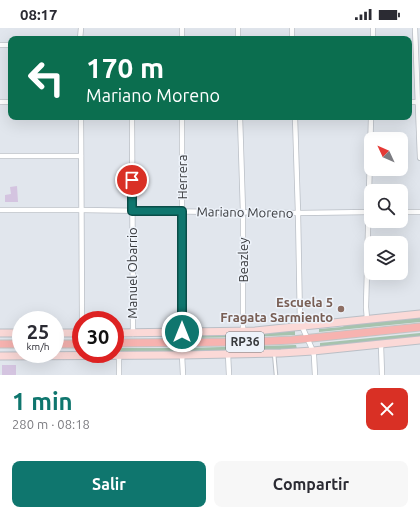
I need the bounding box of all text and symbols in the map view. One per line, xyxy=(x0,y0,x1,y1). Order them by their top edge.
text: 08:17 xyxy=(20,6,58,23)
icon: left xyxy=(20,52,72,104)
text: 170 m xyxy=(86,52,164,83)
text: Mariano Moreno xyxy=(86,85,220,105)
north arrow xyxy=(364,132,408,176)
map controls xyxy=(364,132,408,280)
street label: Herrera xyxy=(175,155,189,199)
pin xyxy=(115,163,149,197)
icon: arrive xyxy=(121,169,143,191)
button: search xyxy=(364,184,408,228)
street label: Mariano Moreno xyxy=(196,204,294,220)
street label: Manuel Obarrio xyxy=(125,227,139,319)
button: layers xyxy=(364,236,408,280)
street label: Beazley xyxy=(236,238,250,282)
place label: Escuela 5 Fragata Sarmiento xyxy=(220,295,333,324)
marker: Escuela 5 Fragata Sarmiento xyxy=(336,304,346,314)
speed limit sign: 30 xyxy=(72,311,124,363)
position arrow xyxy=(161,311,203,353)
text: 25 xyxy=(27,320,49,343)
road number: RP36 xyxy=(226,332,264,352)
text: km/h xyxy=(26,341,50,352)
text: 1 min xyxy=(12,388,73,415)
button: close xyxy=(366,388,408,430)
text: 280 m · 08:18 xyxy=(12,417,90,431)
button: Salir xyxy=(12,461,206,507)
button: Compartir xyxy=(214,461,408,507)

